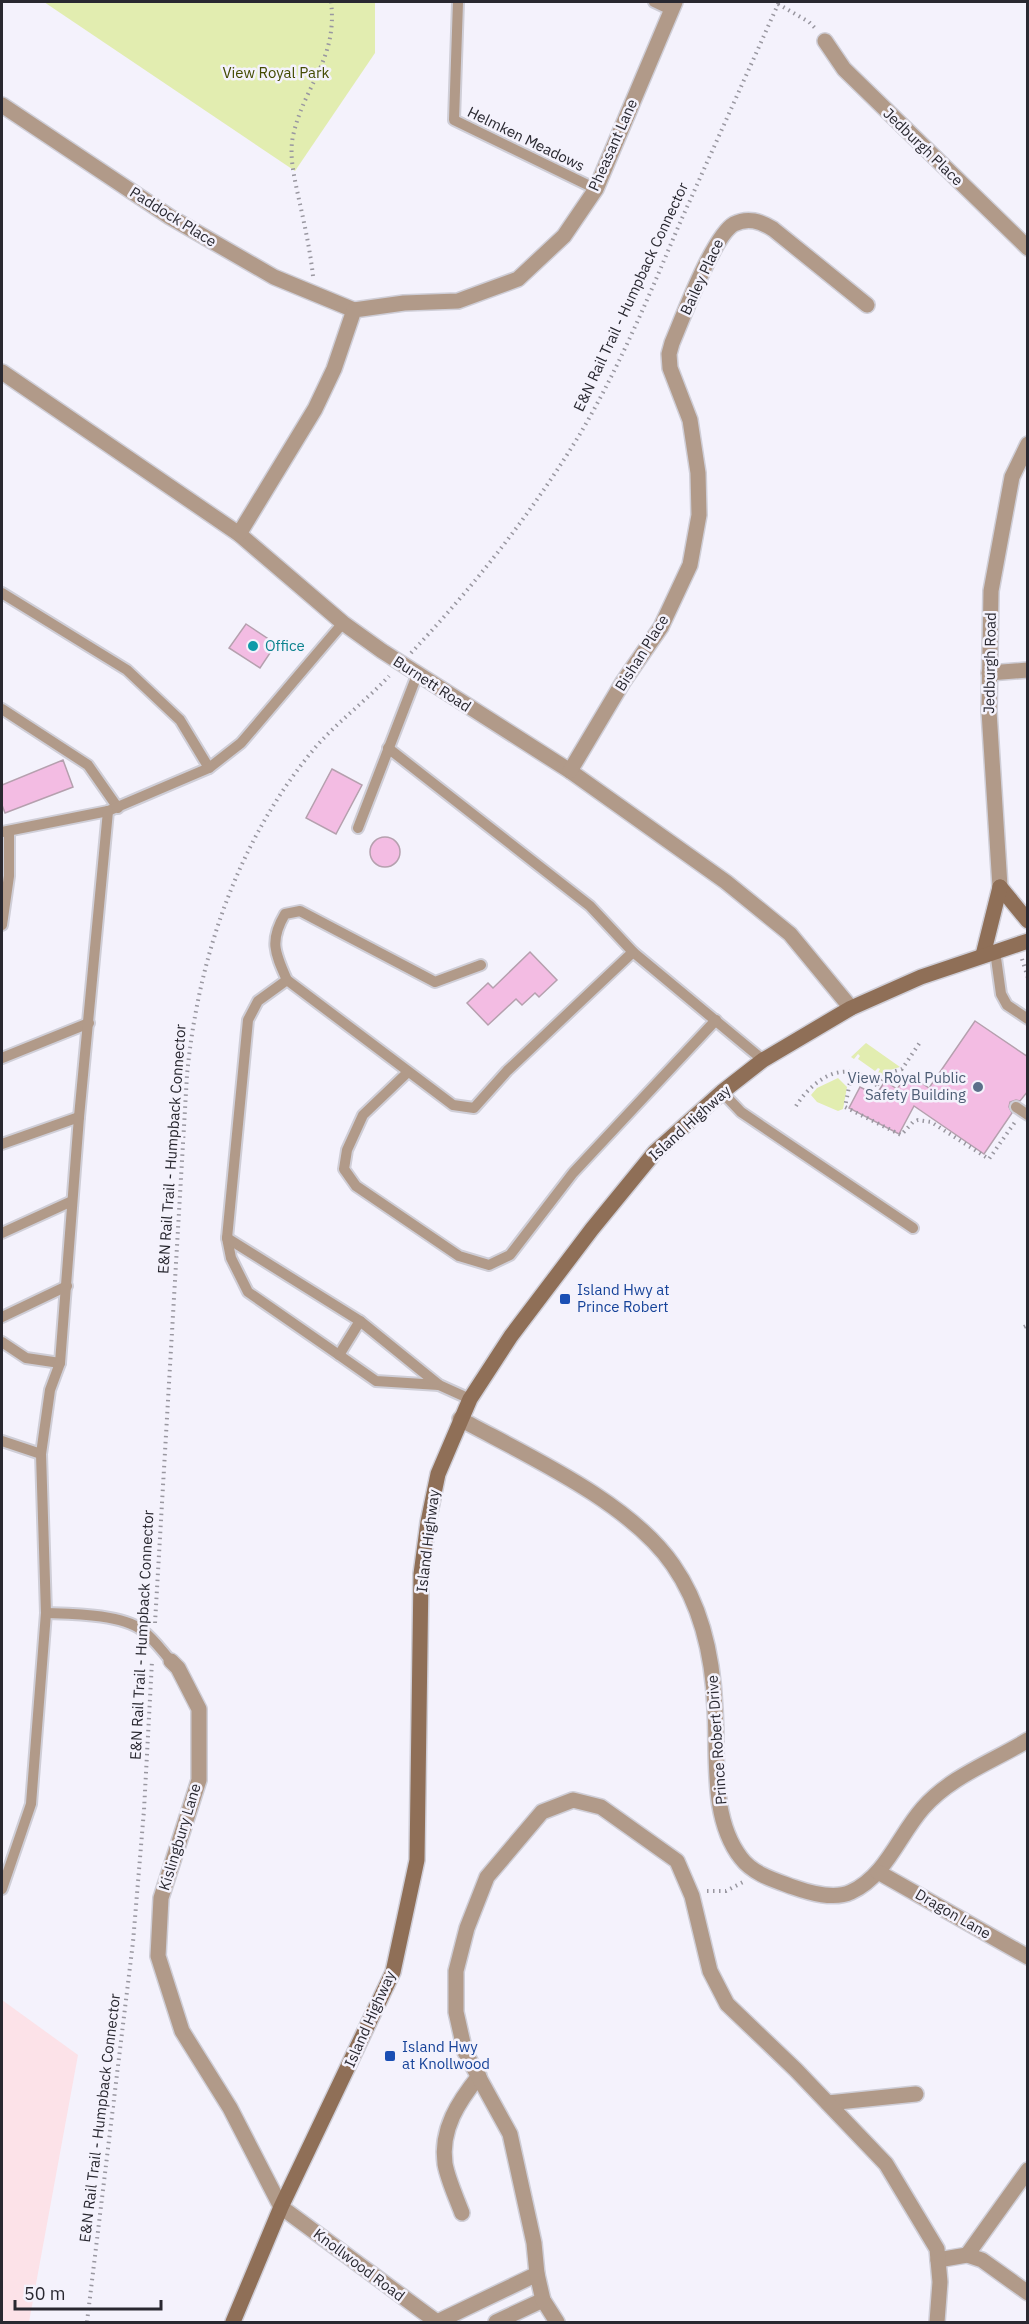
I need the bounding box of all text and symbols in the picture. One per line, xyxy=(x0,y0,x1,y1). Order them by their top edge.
park label: View Royal Park xyxy=(222,63,330,82)
street label: Pheasant Lane xyxy=(584,96,641,194)
street label: Helmken Meadows xyxy=(464,102,588,175)
street label: Jedburgh Place xyxy=(879,104,967,190)
street label: E&N Rail Trail - Humpback Connector xyxy=(569,179,692,414)
street label: Paddock Place xyxy=(126,182,220,251)
street label: Bailey Place xyxy=(676,236,727,318)
street label: Bishan Place xyxy=(611,611,673,694)
street label: Jedburgh Road xyxy=(979,612,1000,714)
place label: Office xyxy=(265,636,305,655)
marker: Office xyxy=(246,639,260,653)
street label: Burnett Road xyxy=(390,651,475,716)
street label: E&N Rail Trail - Humpback Connector xyxy=(153,1023,190,1275)
place label: View Royal Public Safety Building xyxy=(848,1068,966,1104)
marker: View Royal Public Safety Building xyxy=(971,1080,985,1094)
street label: Island Highway xyxy=(645,1081,735,1164)
place label: Island Hwy at Prince Robert xyxy=(577,1280,670,1316)
marker: Island Hwy at Prince Robert xyxy=(558,1292,572,1306)
street label: Island Highway xyxy=(412,1488,443,1594)
street label: E&N Rail Trail - Humpback Connector xyxy=(125,1509,158,1761)
street label: Prince Robert Drive xyxy=(702,1675,731,1805)
street label: Kislingbury Lane xyxy=(154,1781,205,1893)
street label: Dragon Lane xyxy=(912,1884,994,1943)
street label: Island Highway xyxy=(340,1967,400,2070)
street label: E&N Rail Trail - Humpback Connector xyxy=(75,1992,124,2243)
place label: Island Hwy at Knollwood xyxy=(402,2037,490,2073)
marker: Island Hwy at Knollwood xyxy=(383,2049,397,2063)
street label: Knollwood Road xyxy=(310,2224,409,2305)
scale bar xyxy=(15,2273,160,2311)
text: 50 m xyxy=(24,2282,66,2305)

